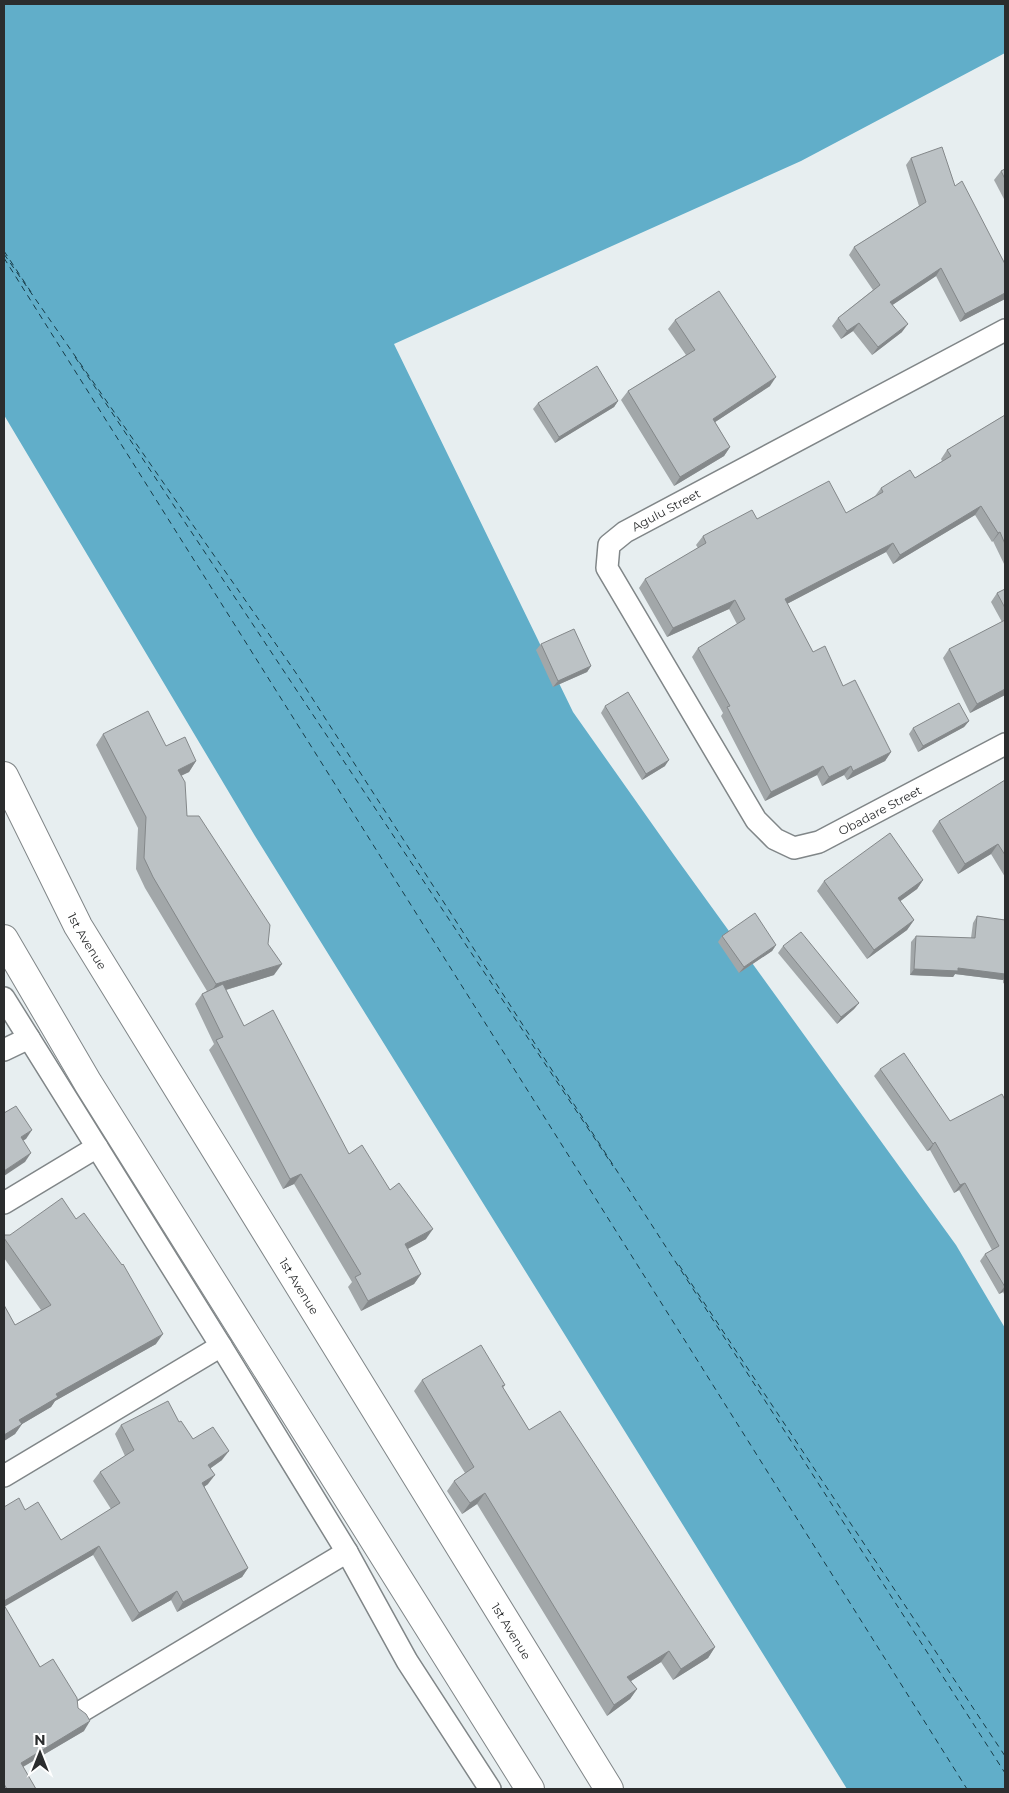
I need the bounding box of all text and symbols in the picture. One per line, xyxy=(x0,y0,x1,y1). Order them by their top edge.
street label: Agulu Street xyxy=(629,486,703,534)
street label: Obadare Street xyxy=(836,782,924,838)
street label: 1st Avenue xyxy=(65,910,110,972)
street label: 1st Avenue xyxy=(276,1255,323,1317)
street label: 1st Avenue xyxy=(489,1600,535,1662)
north arrow xyxy=(15,1728,65,1778)
text: N xyxy=(34,1731,46,1749)

